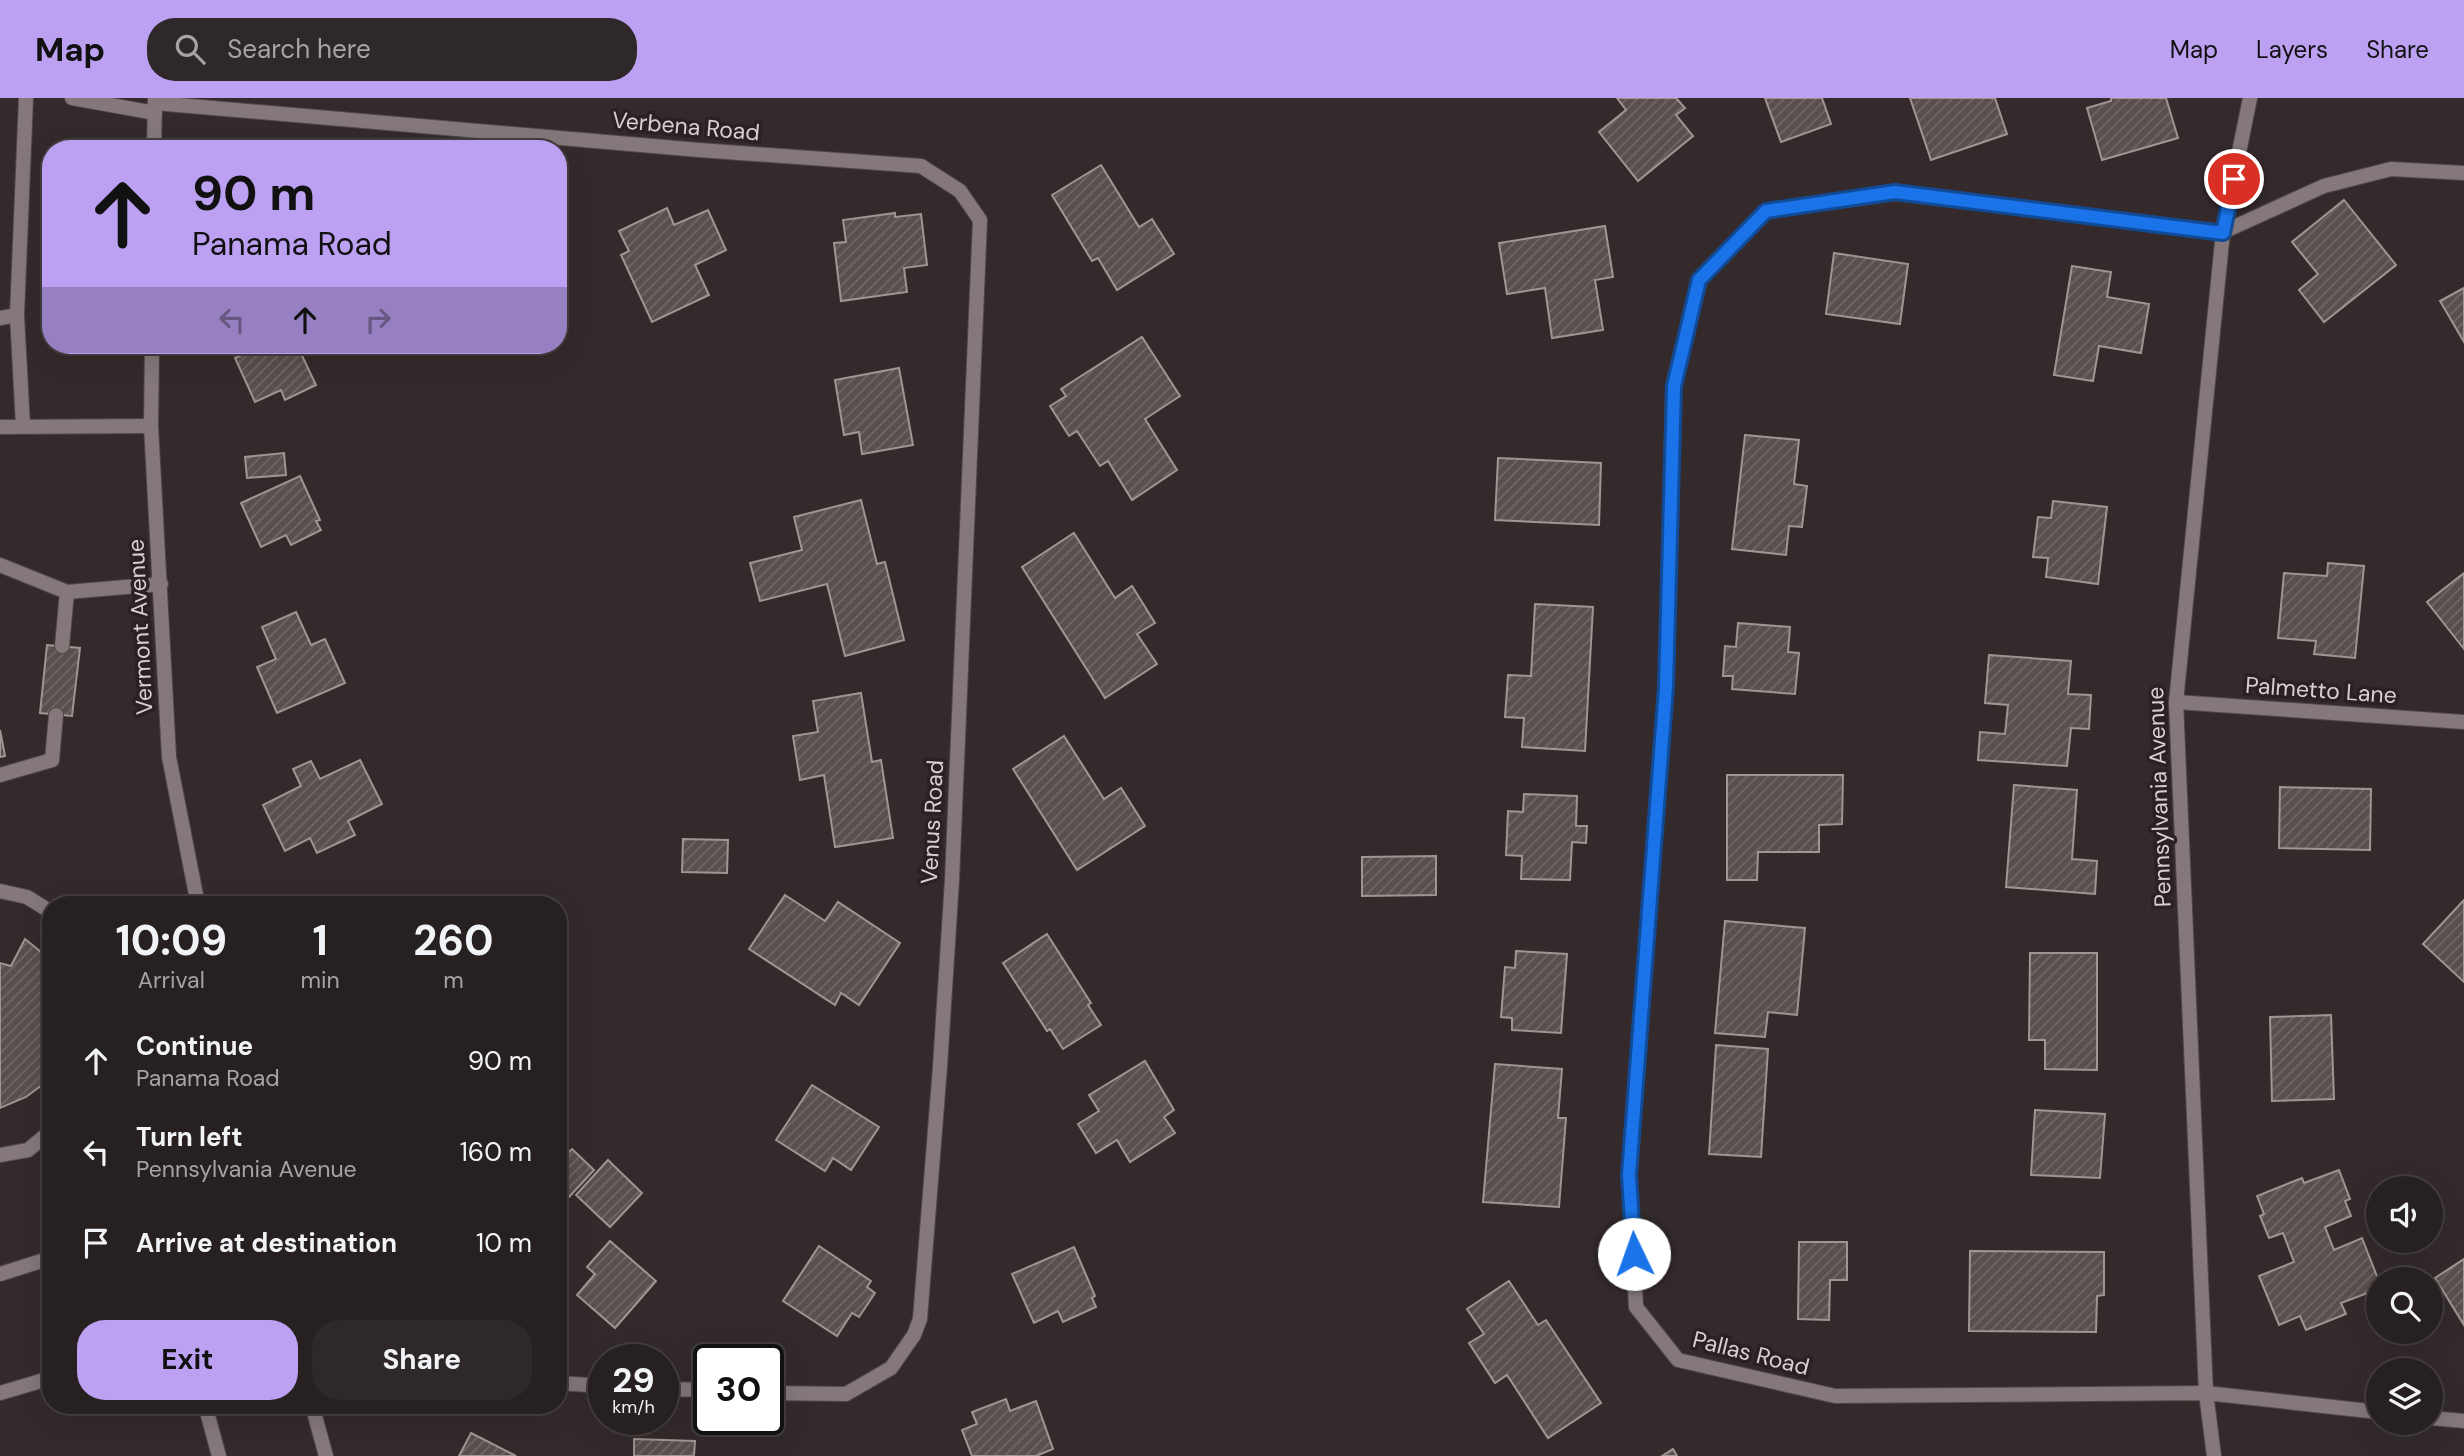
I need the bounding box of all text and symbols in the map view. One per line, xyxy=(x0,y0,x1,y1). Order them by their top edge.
search box xyxy=(147,18,637,81)
text: Map xyxy=(35,28,105,71)
icon: search xyxy=(171,30,209,68)
text: Search here xyxy=(227,32,371,66)
text: Map xyxy=(2170,34,2218,65)
text: Layers xyxy=(2256,34,2328,65)
text: Share xyxy=(2366,34,2429,65)
street label: Verbena Road xyxy=(611,105,761,147)
pin xyxy=(2204,149,2264,209)
icon: arrive xyxy=(2215,160,2253,198)
text: 90 m xyxy=(192,161,315,225)
icon: ahead xyxy=(77,168,168,259)
text: Panama Road xyxy=(192,223,392,265)
icon: left xyxy=(213,301,251,339)
icon: ahead xyxy=(286,301,324,339)
icon: right xyxy=(359,301,397,339)
street label: Vermont Avenue xyxy=(120,538,160,716)
street label: Palmetto Lane xyxy=(2244,670,2398,710)
street label: Pennsylvania Avenue xyxy=(2140,686,2178,908)
street label: Venus Road xyxy=(914,759,950,885)
text: 10:09 xyxy=(115,913,227,968)
text: 1 xyxy=(313,913,328,968)
text: 260 xyxy=(413,913,494,968)
text: Arrival xyxy=(138,965,205,995)
text: min xyxy=(301,965,340,995)
text: m xyxy=(443,965,464,995)
text: Continue xyxy=(136,1029,253,1063)
icon: ahead xyxy=(77,1042,115,1080)
text: 90 m xyxy=(468,1044,532,1078)
text: Panama Road xyxy=(136,1063,280,1093)
text: Turn left xyxy=(136,1120,243,1154)
icon: left xyxy=(77,1133,115,1171)
text: 160 m xyxy=(460,1135,532,1169)
text: Pennsylvania Avenue xyxy=(136,1154,357,1184)
map controls xyxy=(2366,1176,2443,1435)
button: sound xyxy=(2366,1176,2443,1253)
position arrow xyxy=(1597,1217,1671,1291)
icon: arrive xyxy=(77,1224,115,1262)
text: Arrive at destination xyxy=(136,1226,397,1260)
text: 10 m xyxy=(476,1226,532,1260)
button: search xyxy=(2366,1267,2443,1344)
button: Exit xyxy=(77,1320,298,1400)
button: Share xyxy=(312,1320,532,1400)
street label: Pallas Road xyxy=(1689,1324,1813,1382)
speed limit sign: 30 xyxy=(693,1344,784,1435)
text: 29 xyxy=(612,1357,655,1403)
button: layers xyxy=(2366,1358,2443,1435)
text: km/h xyxy=(612,1395,655,1419)

